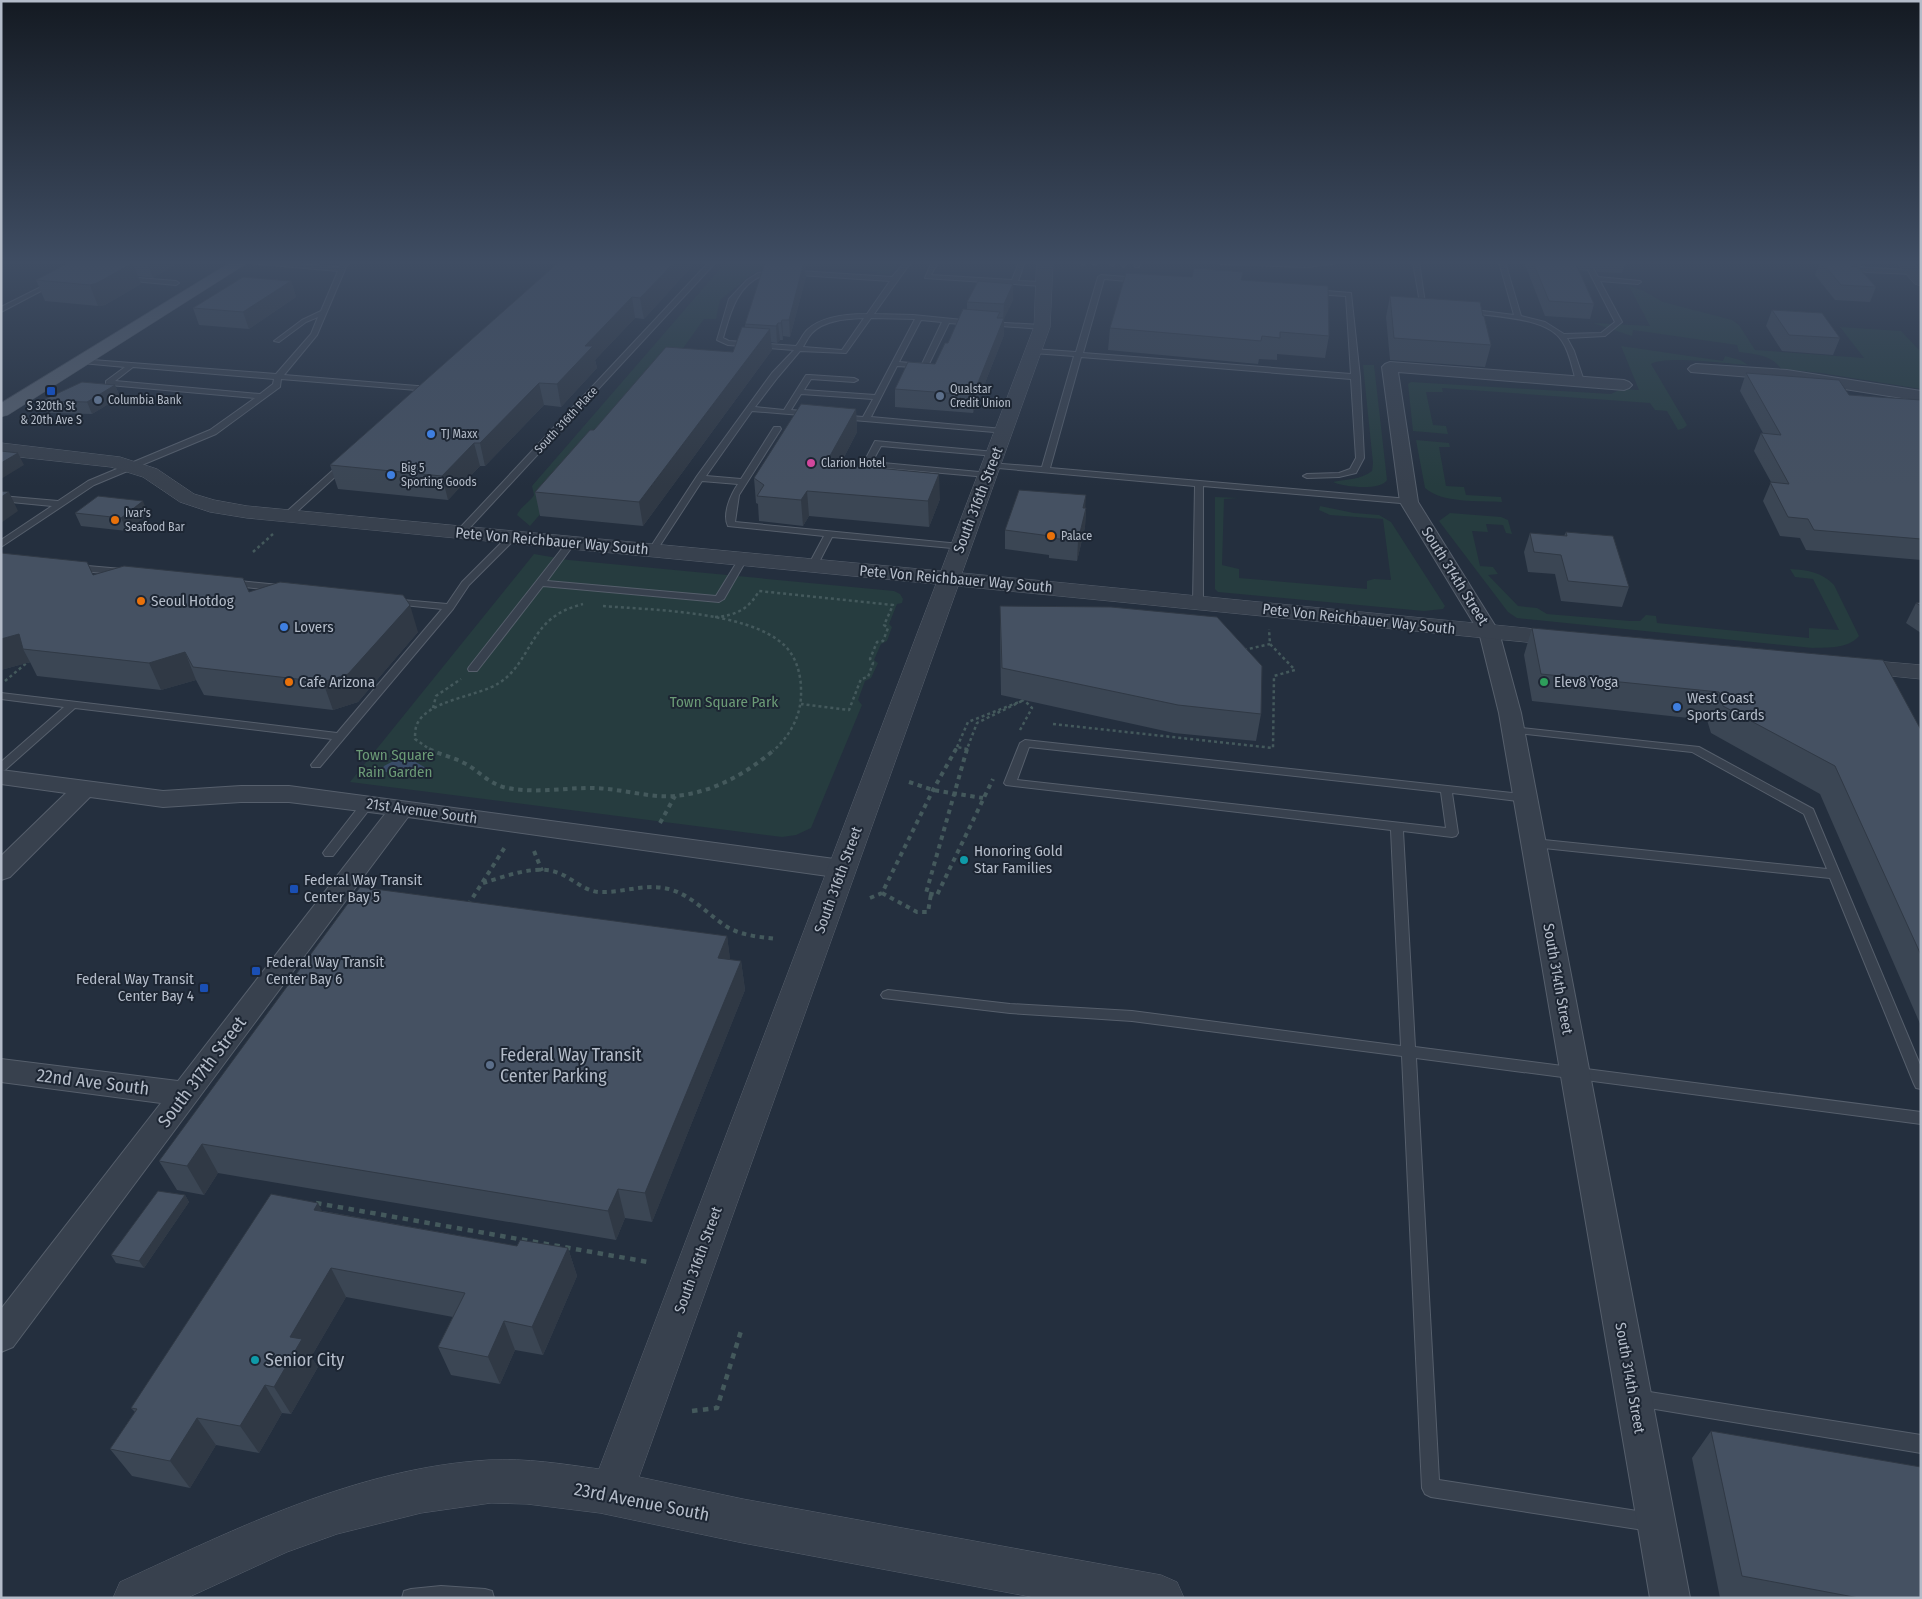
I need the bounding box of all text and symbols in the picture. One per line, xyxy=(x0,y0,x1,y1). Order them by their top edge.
place label: Qualstar Credit Union xyxy=(950,382,1011,410)
street label: South 316th Place xyxy=(531,384,601,456)
marker: S 320th St & 20th Ave S xyxy=(45,385,57,397)
marker: Qualstar Credit Union xyxy=(934,390,946,402)
place label: Columbia Bank xyxy=(108,393,182,407)
marker: Columbia Bank xyxy=(92,394,104,406)
place label: S 320th St & 20th Ave S xyxy=(20,399,82,427)
place label: TJ Maxx xyxy=(441,427,478,441)
marker: TJ Maxx xyxy=(425,428,437,440)
street label: South 316th Street xyxy=(949,444,1007,556)
place label: Clarion Hotel xyxy=(821,456,885,470)
marker: Clarion Hotel xyxy=(805,457,817,469)
place label: Big 5 Sporting Goods xyxy=(401,461,477,489)
marker: Big 5 Sporting Goods xyxy=(385,469,397,481)
place label: Ivar's Seafood Bar xyxy=(125,506,186,534)
marker: Ivar's Seafood Bar xyxy=(109,514,121,526)
street label: Pete Von Reichbauer Way South xyxy=(455,524,649,558)
street label: South 314th Street xyxy=(1418,524,1492,628)
place label: Palace xyxy=(1061,529,1092,543)
marker: Palace xyxy=(1045,530,1057,542)
street label: Pete Von Reichbauer Way South xyxy=(859,562,1053,596)
place label: Seoul Hotdog xyxy=(151,592,234,610)
marker: Seoul Hotdog xyxy=(135,595,147,607)
street label: Pete Von Reichbauer Way South xyxy=(1262,600,1456,638)
place label: Lovers xyxy=(294,618,334,636)
marker: Lovers xyxy=(278,621,290,633)
place label: Cafe Arizona xyxy=(299,673,375,691)
place label: Elev8 Yoga xyxy=(1554,673,1618,691)
marker: Cafe Arizona xyxy=(283,676,295,688)
marker: Elev8 Yoga xyxy=(1538,676,1550,688)
place label: West Coast Sports Cards xyxy=(1687,689,1764,724)
park label: Town Square Park xyxy=(670,693,778,711)
marker: West Coast Sports Cards xyxy=(1671,701,1683,713)
park label: Town Square Rain Garden xyxy=(356,746,434,781)
street label: 21st Avenue South xyxy=(366,794,478,828)
street label: South 316th Street xyxy=(810,824,866,936)
place label: Honoring Gold Star Families xyxy=(974,842,1063,877)
marker: Honoring Gold Star Families xyxy=(958,854,970,866)
place label: Federal Way Transit Center Bay 5 xyxy=(304,871,422,906)
marker: Federal Way Transit Center Bay 5 xyxy=(288,883,300,895)
street label: South 314th Street xyxy=(1539,922,1577,1036)
place label: Federal Way Transit Center Bay 6 xyxy=(266,953,384,988)
marker: Federal Way Transit Center Bay 6 xyxy=(250,965,262,977)
place label: Federal Way Transit Center Bay 4 xyxy=(76,970,194,1005)
marker: Federal Way Transit Center Bay 4 xyxy=(198,982,210,994)
street label: South 317th Street xyxy=(153,1012,251,1132)
place label: Federal Way Transit Center Parking xyxy=(500,1044,642,1087)
marker: Federal Way Transit Center Parking xyxy=(484,1059,496,1071)
street label: 22nd Ave South xyxy=(36,1064,150,1100)
street label: South 316th Street xyxy=(670,1204,726,1316)
street label: South 314th Street xyxy=(1611,1321,1649,1435)
place label: Senior City xyxy=(265,1349,344,1371)
marker: Senior City xyxy=(249,1354,261,1366)
street label: 23rd Avenue South xyxy=(573,1478,711,1526)

